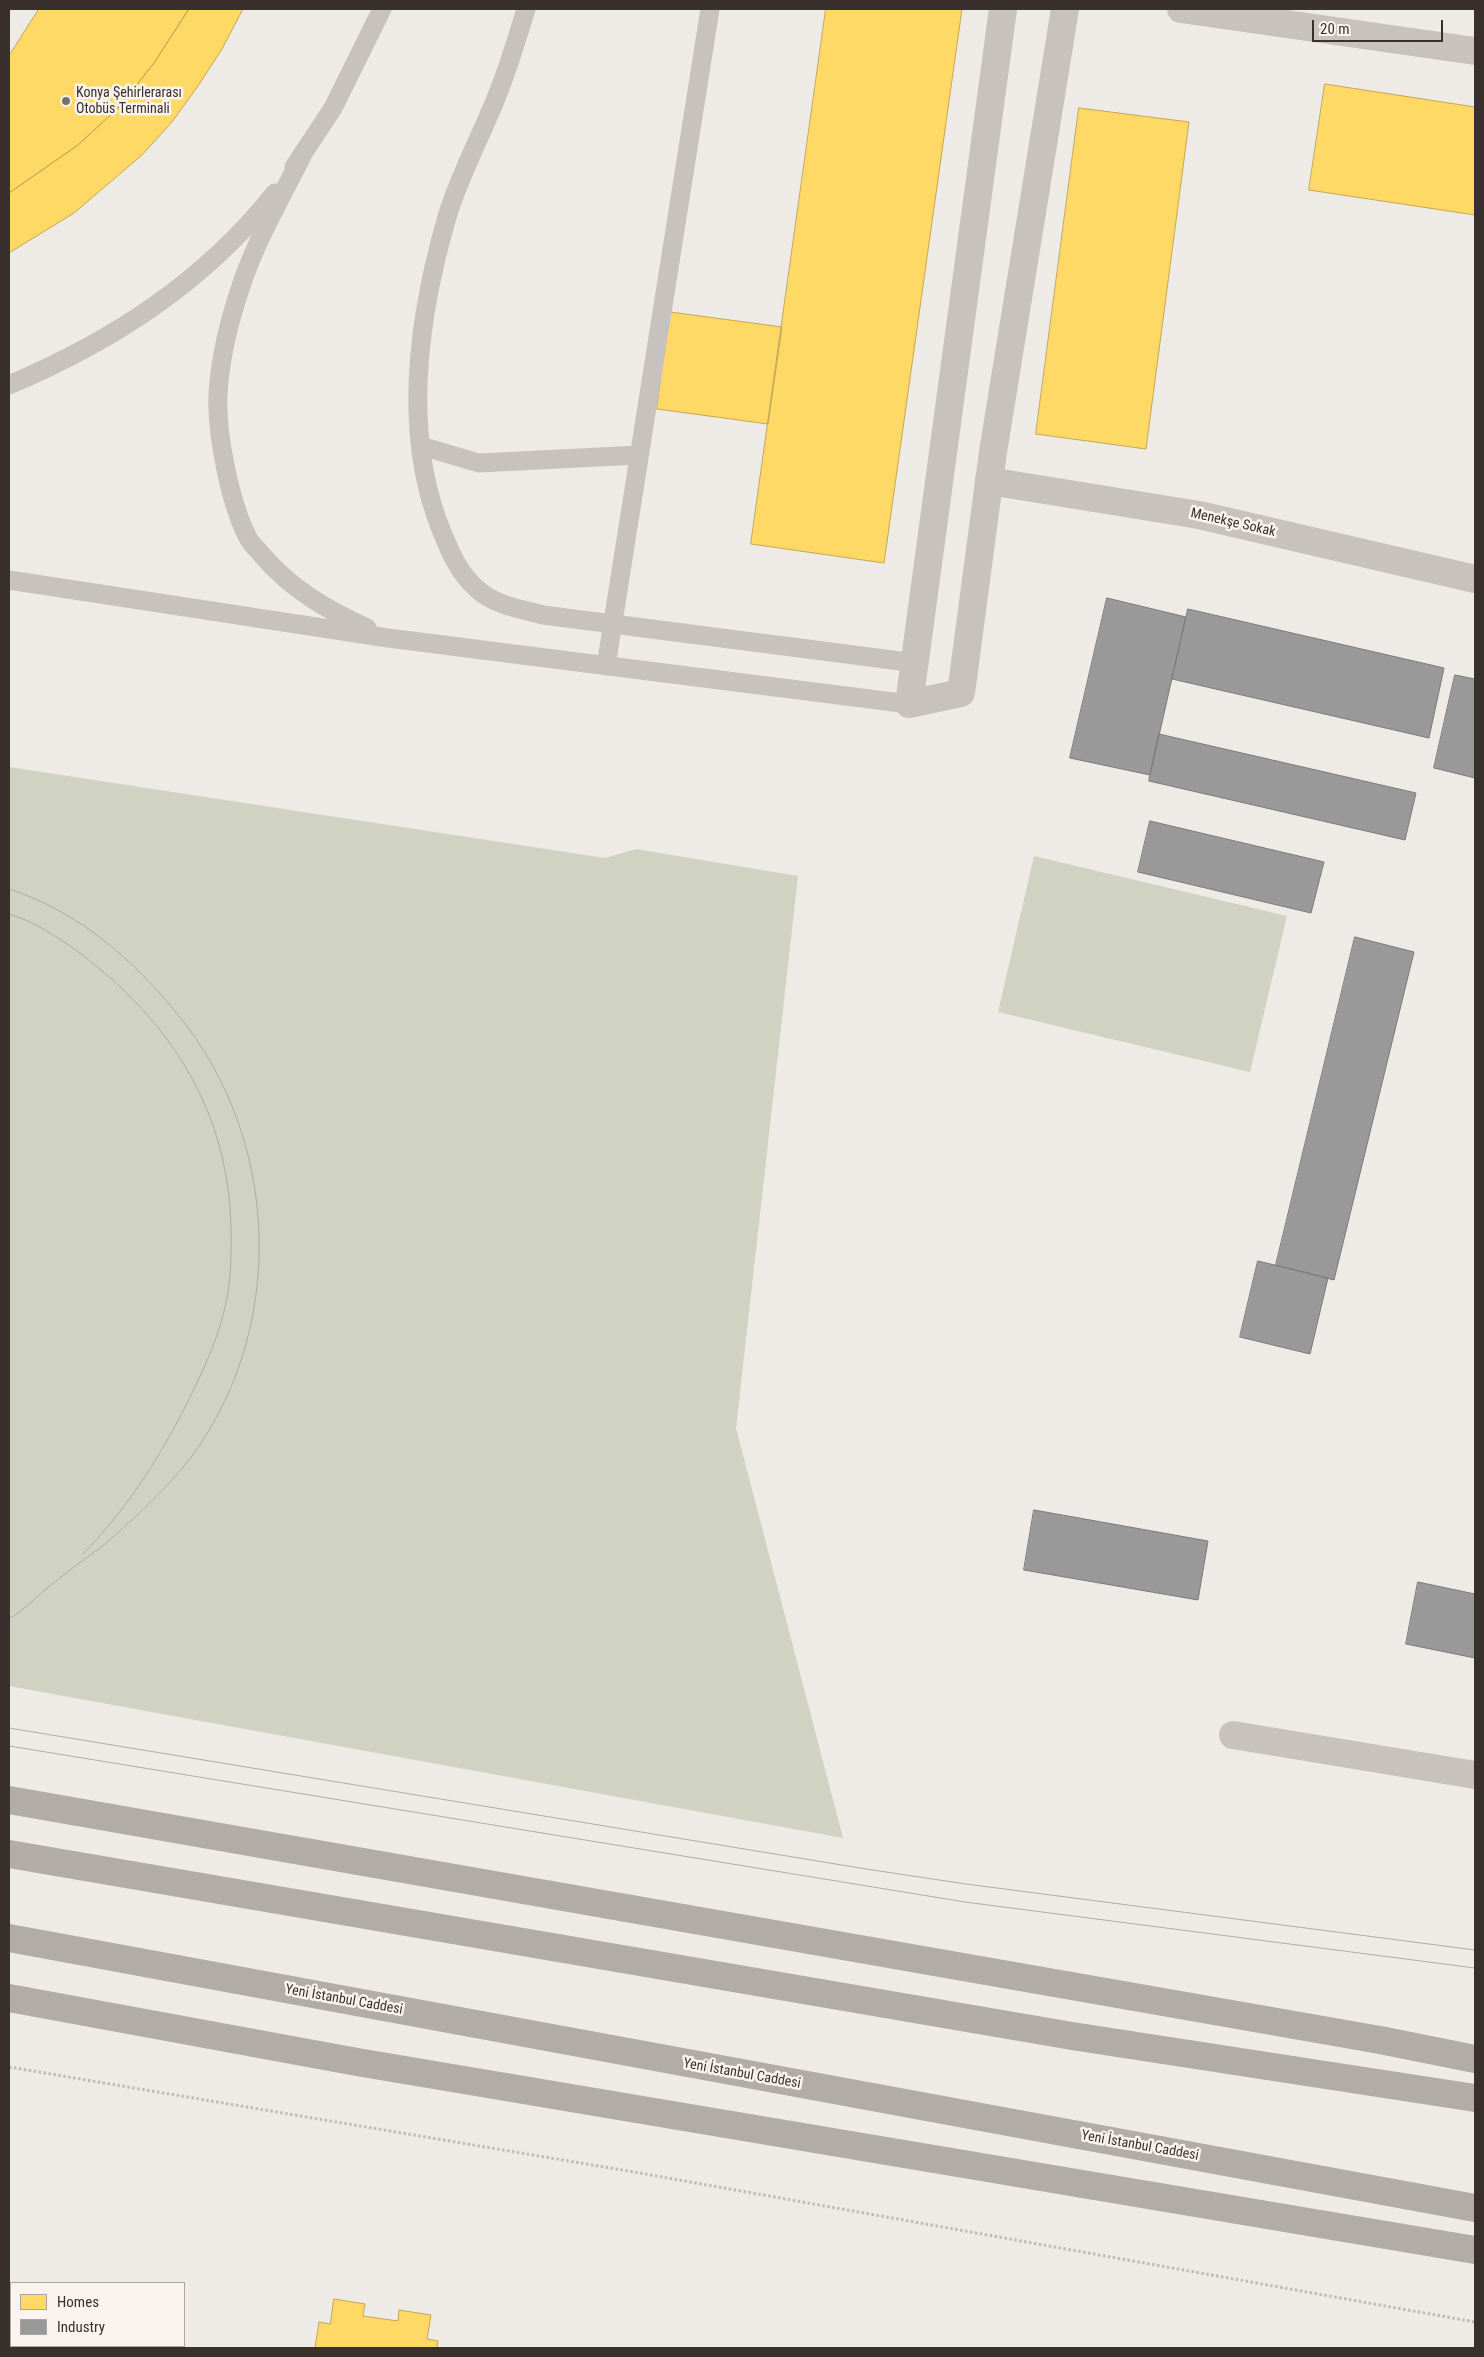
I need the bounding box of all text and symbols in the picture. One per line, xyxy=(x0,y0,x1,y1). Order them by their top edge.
scale bar xyxy=(1314,10,1445,42)
text: 20 m xyxy=(1320,20,1350,38)
place label: Konya Şehirlerarası Otobüs Terminali xyxy=(76,85,182,118)
marker: Konya Şehirlerarası Otobüs Terminali xyxy=(60,95,72,107)
street label: Menekşe Sokak xyxy=(1189,505,1277,541)
street label: Yeni İstanbul Caddesi xyxy=(284,1981,404,2019)
street label: Yeni İstanbul Caddesi xyxy=(682,2055,802,2093)
street label: Yeni İstanbul Caddesi xyxy=(1080,2127,1200,2165)
legend xyxy=(10,2282,185,2347)
text: Homes xyxy=(57,2293,99,2311)
text: Industry xyxy=(57,2318,105,2336)

